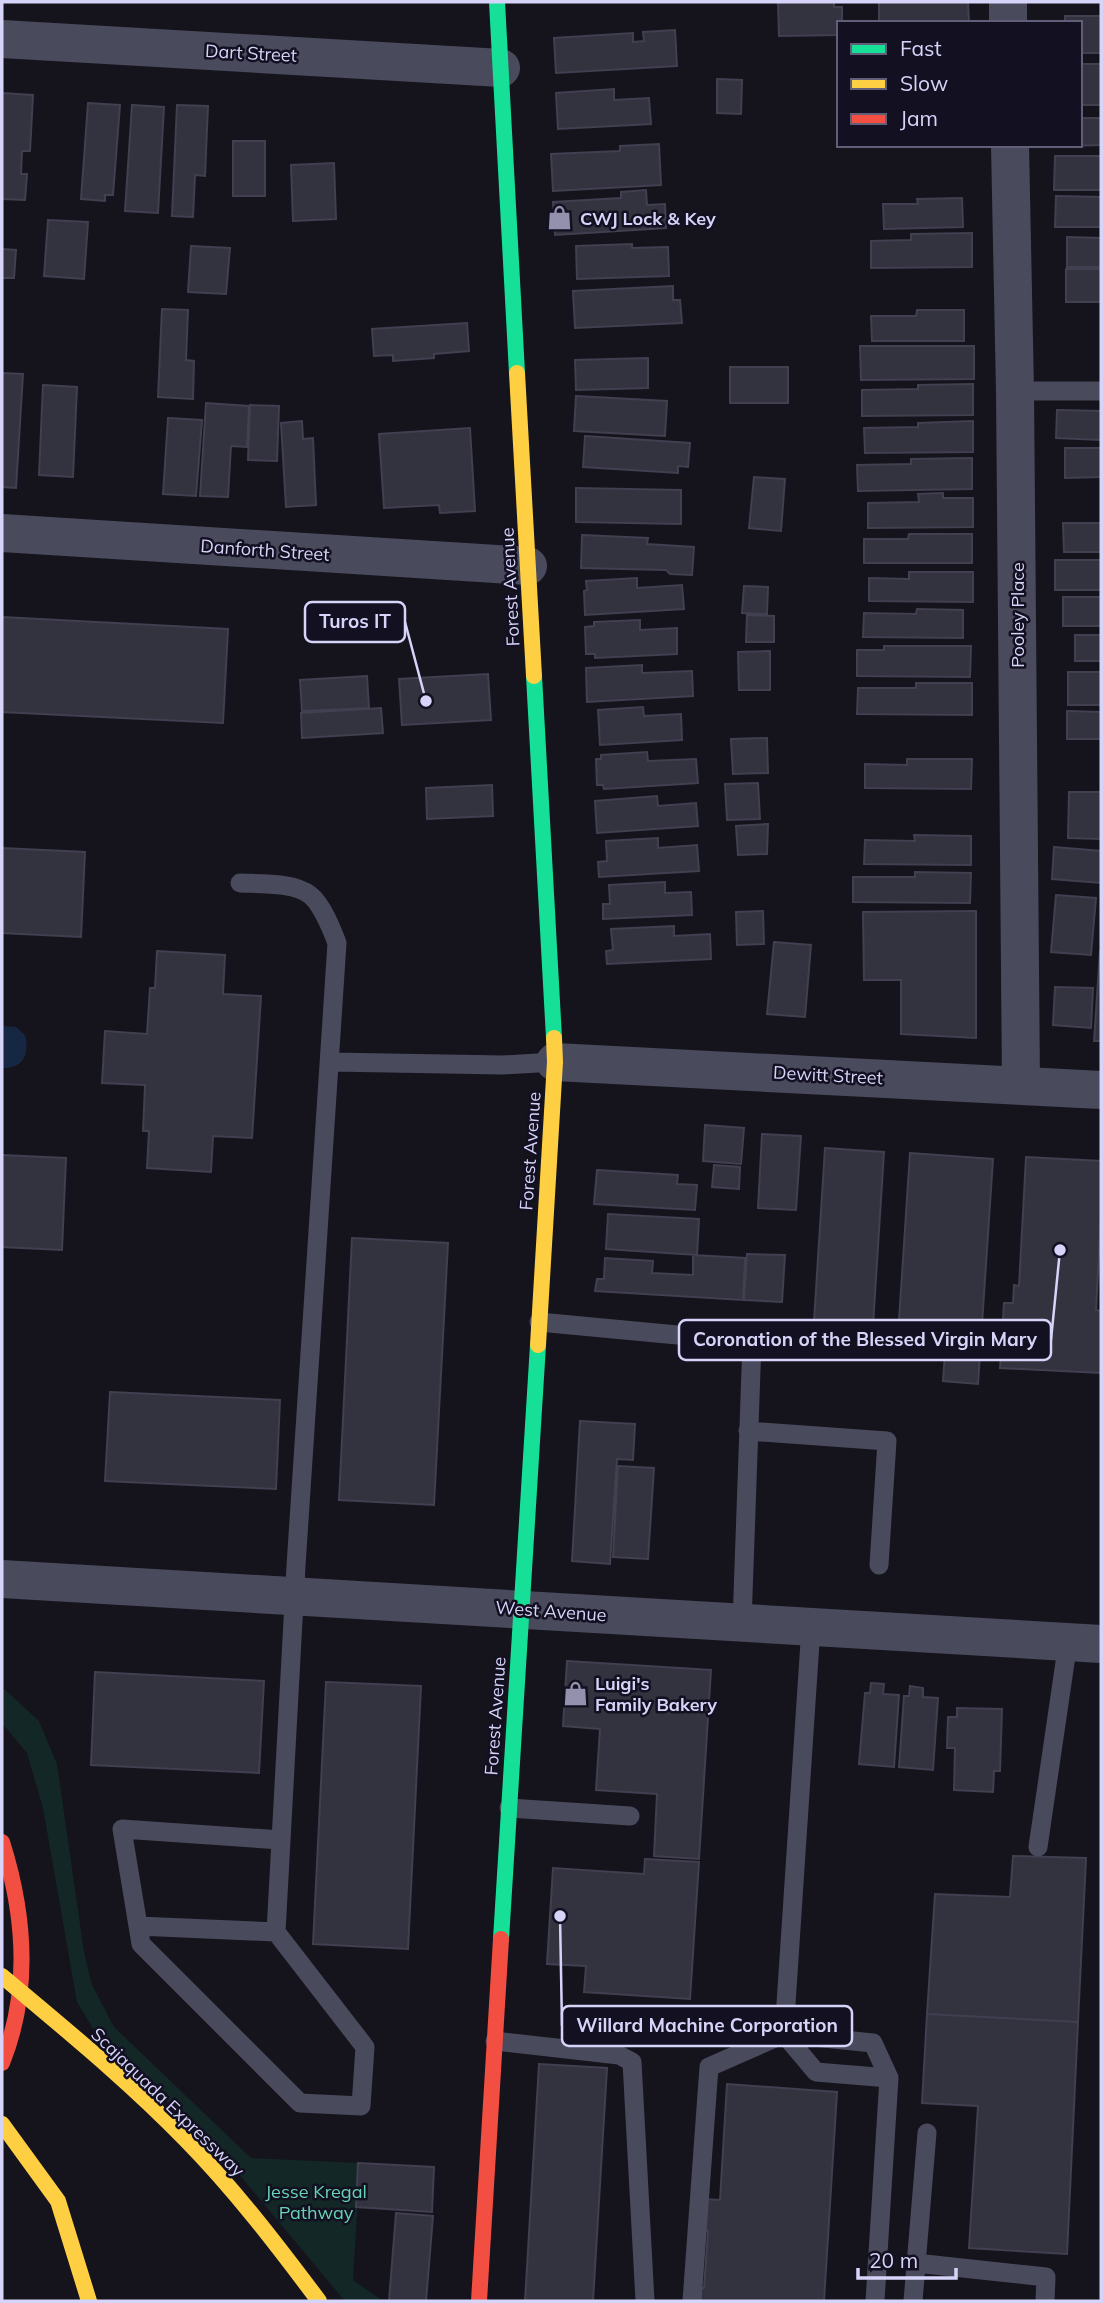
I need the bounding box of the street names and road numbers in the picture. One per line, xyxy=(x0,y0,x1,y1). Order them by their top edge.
street label: Dart Street xyxy=(204,39,298,67)
street label: Forest Avenue xyxy=(495,527,525,647)
street label: Danforth Street xyxy=(200,534,330,566)
street label: Pooley Place xyxy=(1006,562,1029,668)
street label: Dewitt Street xyxy=(773,1061,883,1089)
street label: Forest Avenue xyxy=(514,1091,546,1211)
street label: West Avenue xyxy=(495,1596,607,1626)
street label: Forest Avenue xyxy=(479,1656,511,1776)
street label: Scajaquada Expressway xyxy=(86,2023,250,2182)

